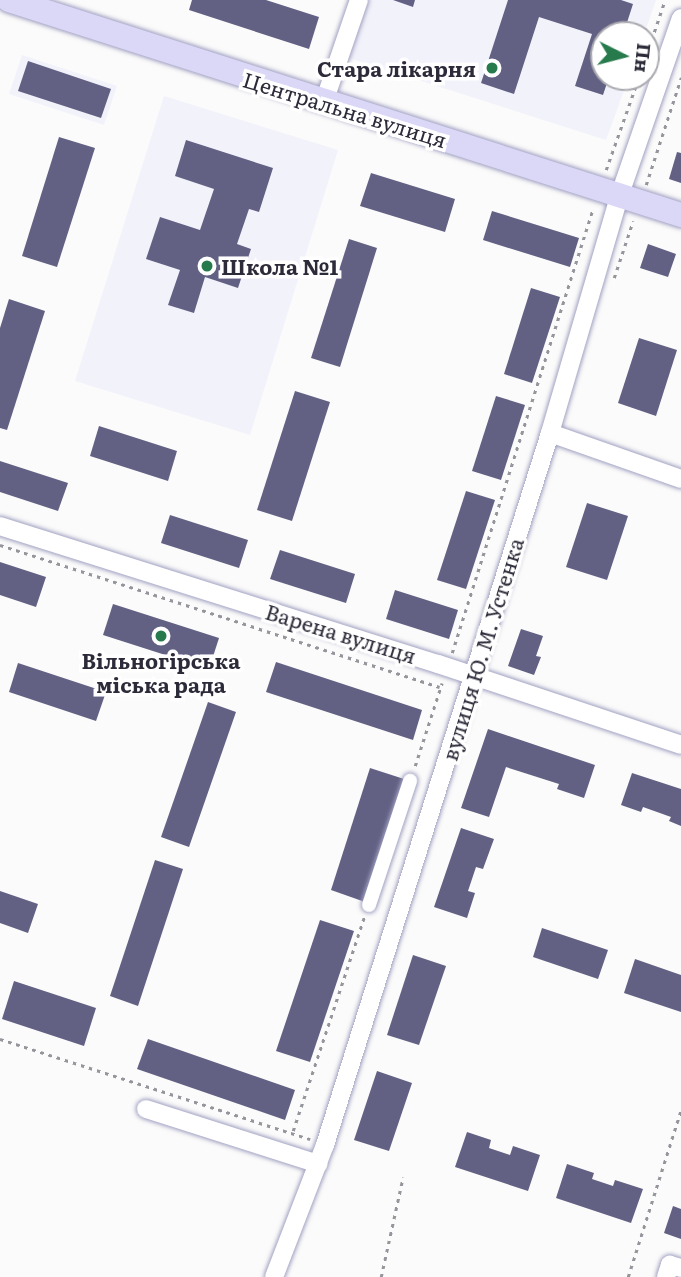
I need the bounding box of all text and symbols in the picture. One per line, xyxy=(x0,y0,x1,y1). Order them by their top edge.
north arrow xyxy=(590,21,660,91)
text: Пн xyxy=(628,42,659,74)
place label: Стара лікарня xyxy=(317,55,476,81)
marker: Стара лікарня xyxy=(482,58,502,78)
street label: Центральна вулиця xyxy=(240,66,450,152)
place label: Школа №1 xyxy=(221,253,338,279)
marker: Школа №1 xyxy=(199,258,215,274)
street label: вулиця Ю. М. Устенка xyxy=(436,535,528,763)
street label: Варена вулиця xyxy=(263,598,419,668)
marker: Вільногірська міська рада xyxy=(153,628,169,644)
place label: Вільногірська міська рада xyxy=(82,647,240,697)

